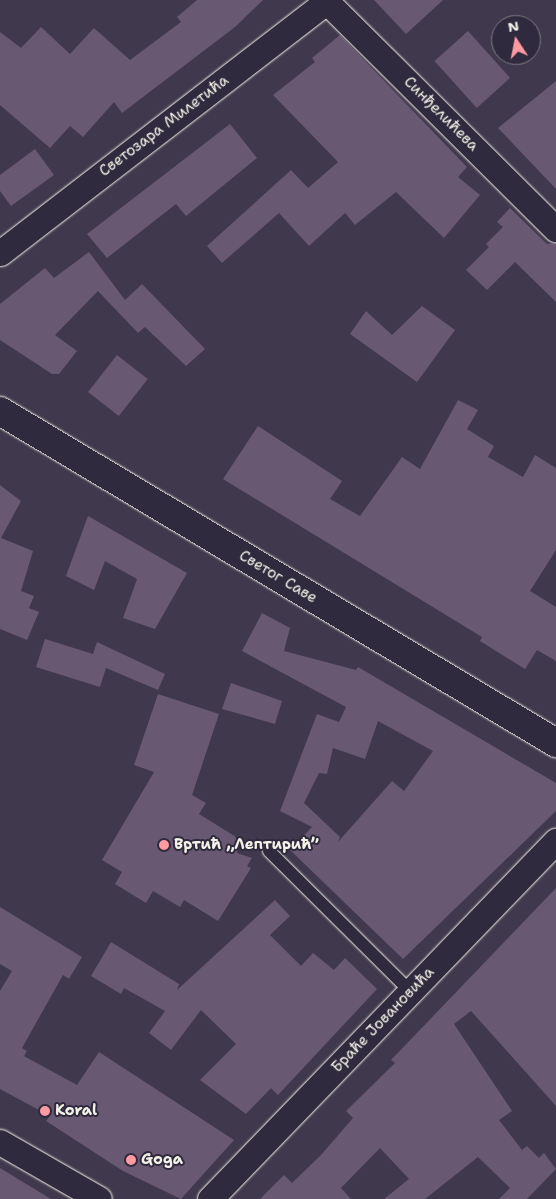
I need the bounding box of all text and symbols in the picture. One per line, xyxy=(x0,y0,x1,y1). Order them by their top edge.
north arrow xyxy=(491,15,541,65)
text: N xyxy=(506,16,520,36)
street label: Светозара Милетића xyxy=(96,71,232,181)
street label: Синђелићева xyxy=(400,73,482,155)
street label: Светог Саве xyxy=(236,547,320,607)
place label: Вртић „Лептирић” xyxy=(174,836,319,854)
marker: Вртић „Лептирић” xyxy=(158,839,170,851)
street label: Браће Јовановића xyxy=(328,963,438,1077)
place label: Koral xyxy=(55,1102,97,1120)
marker: Koral xyxy=(39,1105,51,1117)
place label: Goga xyxy=(141,1151,183,1169)
marker: Goga xyxy=(125,1154,137,1166)

